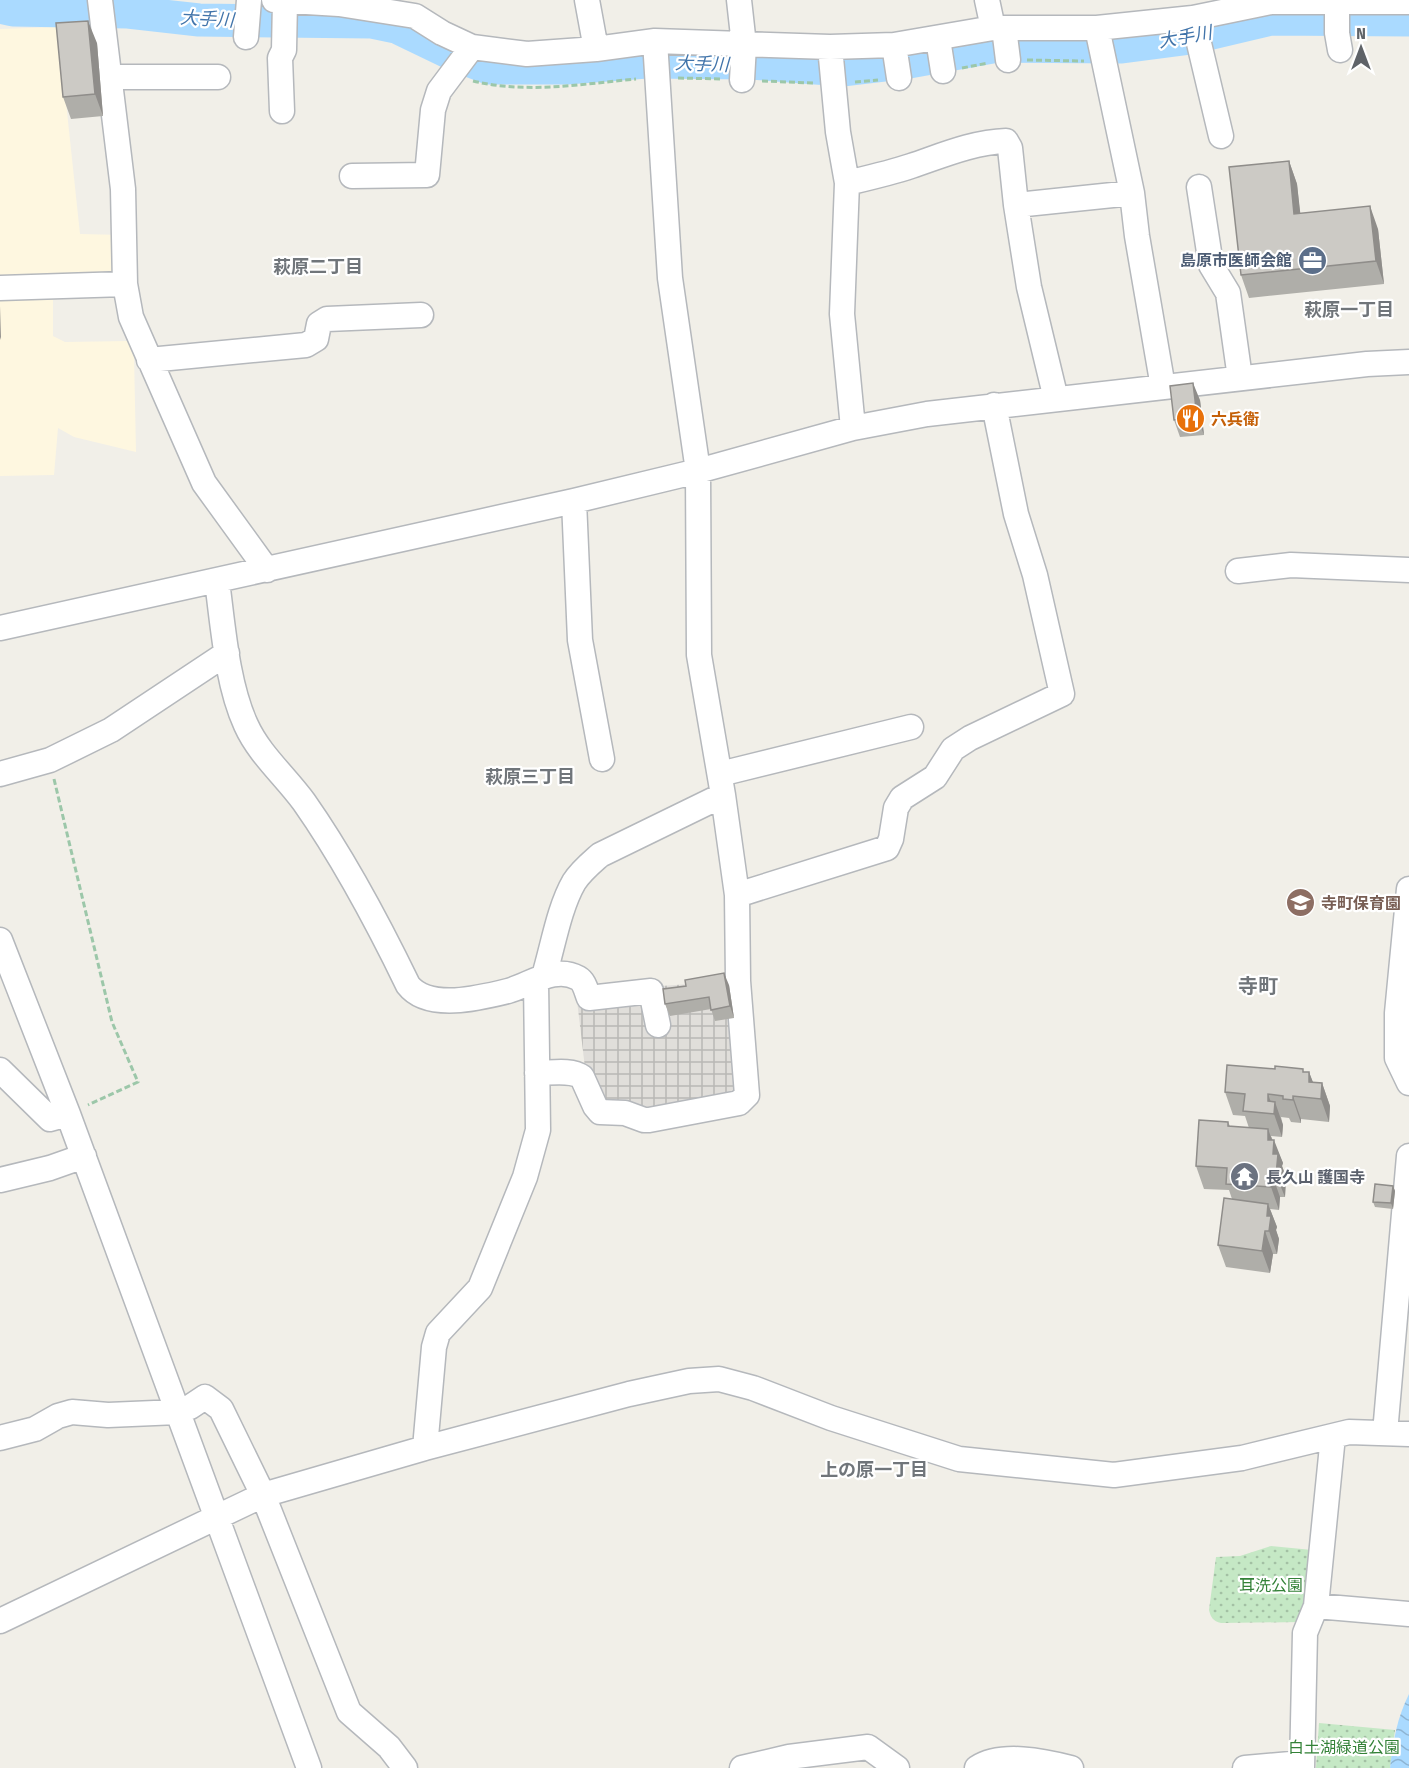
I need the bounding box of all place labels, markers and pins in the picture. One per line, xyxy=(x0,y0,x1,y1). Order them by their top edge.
office icon: 島原市医師会館 xyxy=(1297,244,1329,276)
place label: 島原市医師会館 xyxy=(1180,251,1292,270)
restaurant icon: 六兵衛 xyxy=(1174,403,1206,435)
place label: 六兵衛 xyxy=(1211,410,1259,429)
school or university icon: 寺町保育園 xyxy=(1284,887,1316,919)
place label: 寺町保育園 xyxy=(1321,894,1401,913)
temple icon: 長久山 護国寺 xyxy=(1229,1161,1261,1193)
place label: 長久山 護国寺 xyxy=(1266,1168,1365,1187)

